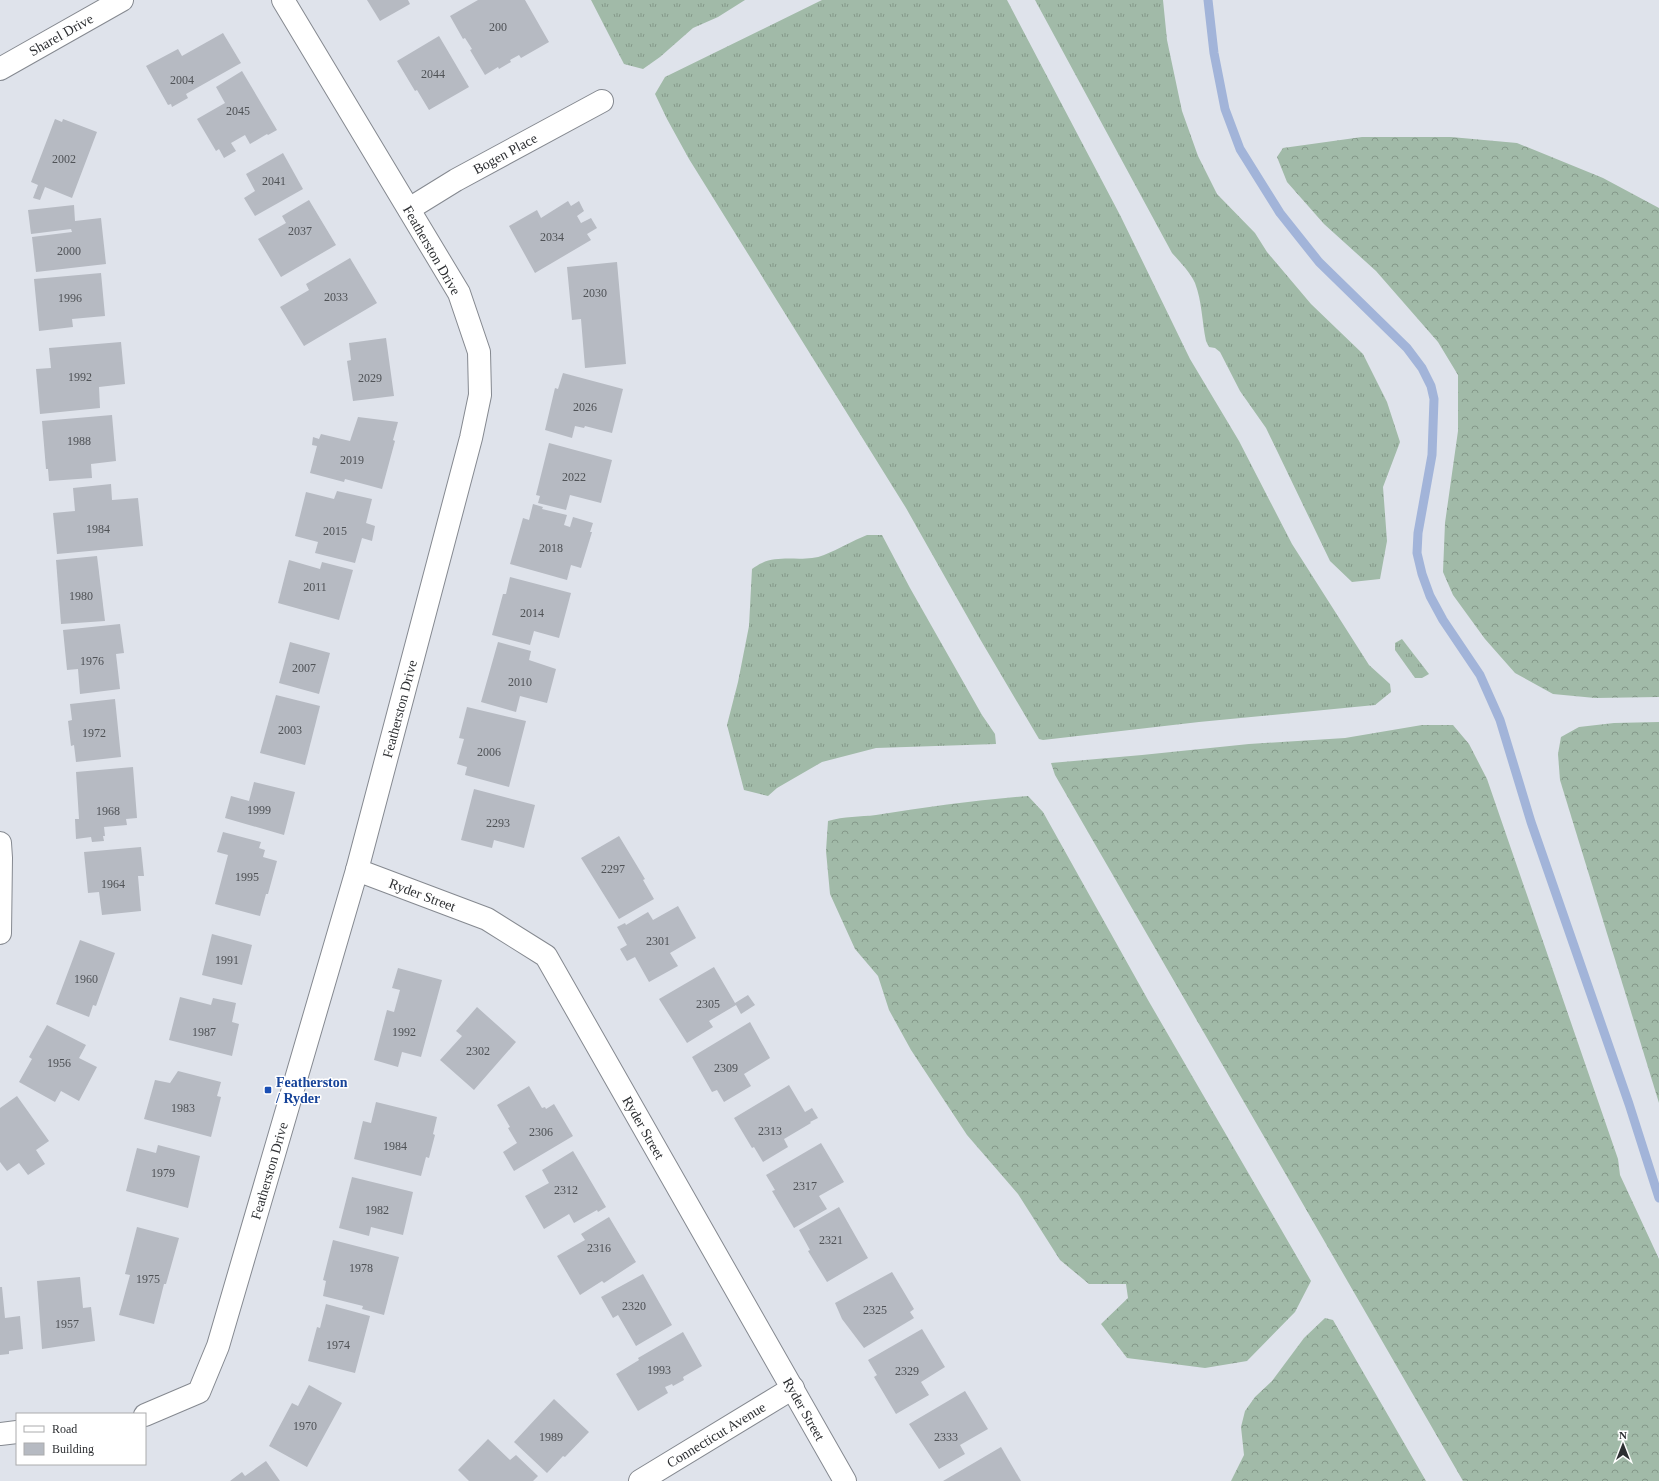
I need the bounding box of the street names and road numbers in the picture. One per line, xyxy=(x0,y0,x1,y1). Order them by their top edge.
street label: Sharel Drive xyxy=(26,11,96,59)
street label: Bogen Place xyxy=(471,131,540,177)
street label: Featherston Drive xyxy=(400,203,463,298)
street label: Featherston Drive xyxy=(380,658,420,760)
street label: Ryder Street xyxy=(387,876,458,915)
street label: Ryder Street xyxy=(619,1094,667,1162)
street label: Featherston Drive xyxy=(248,1120,291,1221)
street label: Ryder Street xyxy=(780,1375,827,1444)
street label: Connecticut Avenue xyxy=(664,1399,768,1471)

